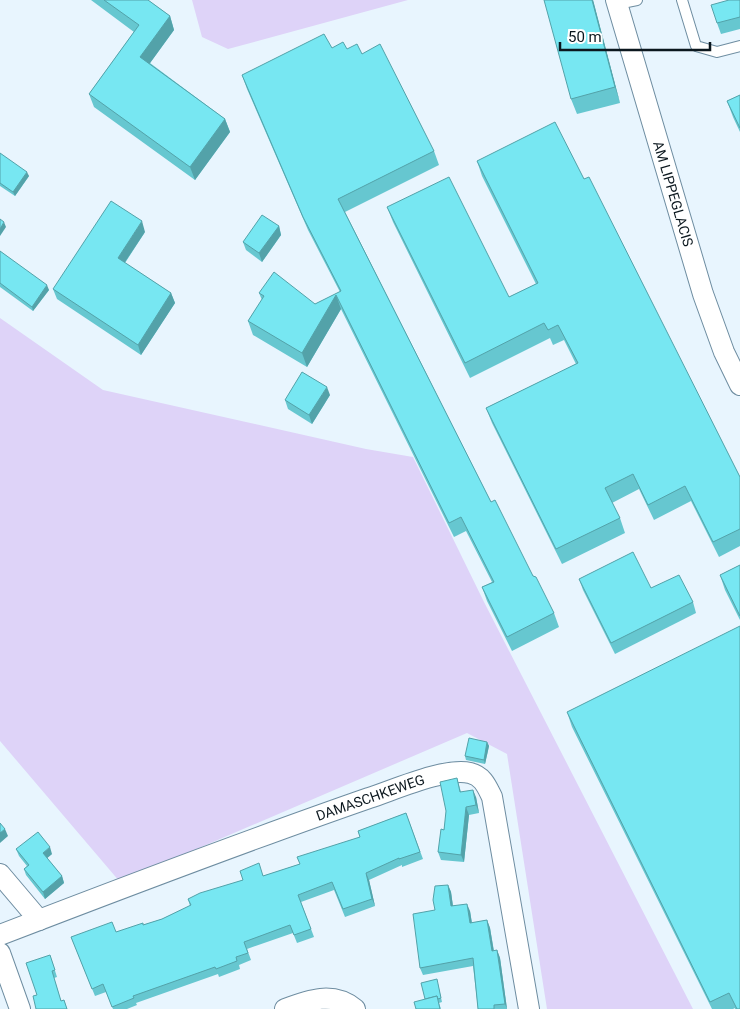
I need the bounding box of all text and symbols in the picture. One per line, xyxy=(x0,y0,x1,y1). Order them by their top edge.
scale bar xyxy=(560,20,710,52)
text: 50 m xyxy=(568,28,602,46)
street label: AM LIPPEGLACIS xyxy=(650,139,697,248)
street label: DAMASCHKEWEG xyxy=(314,771,426,824)

